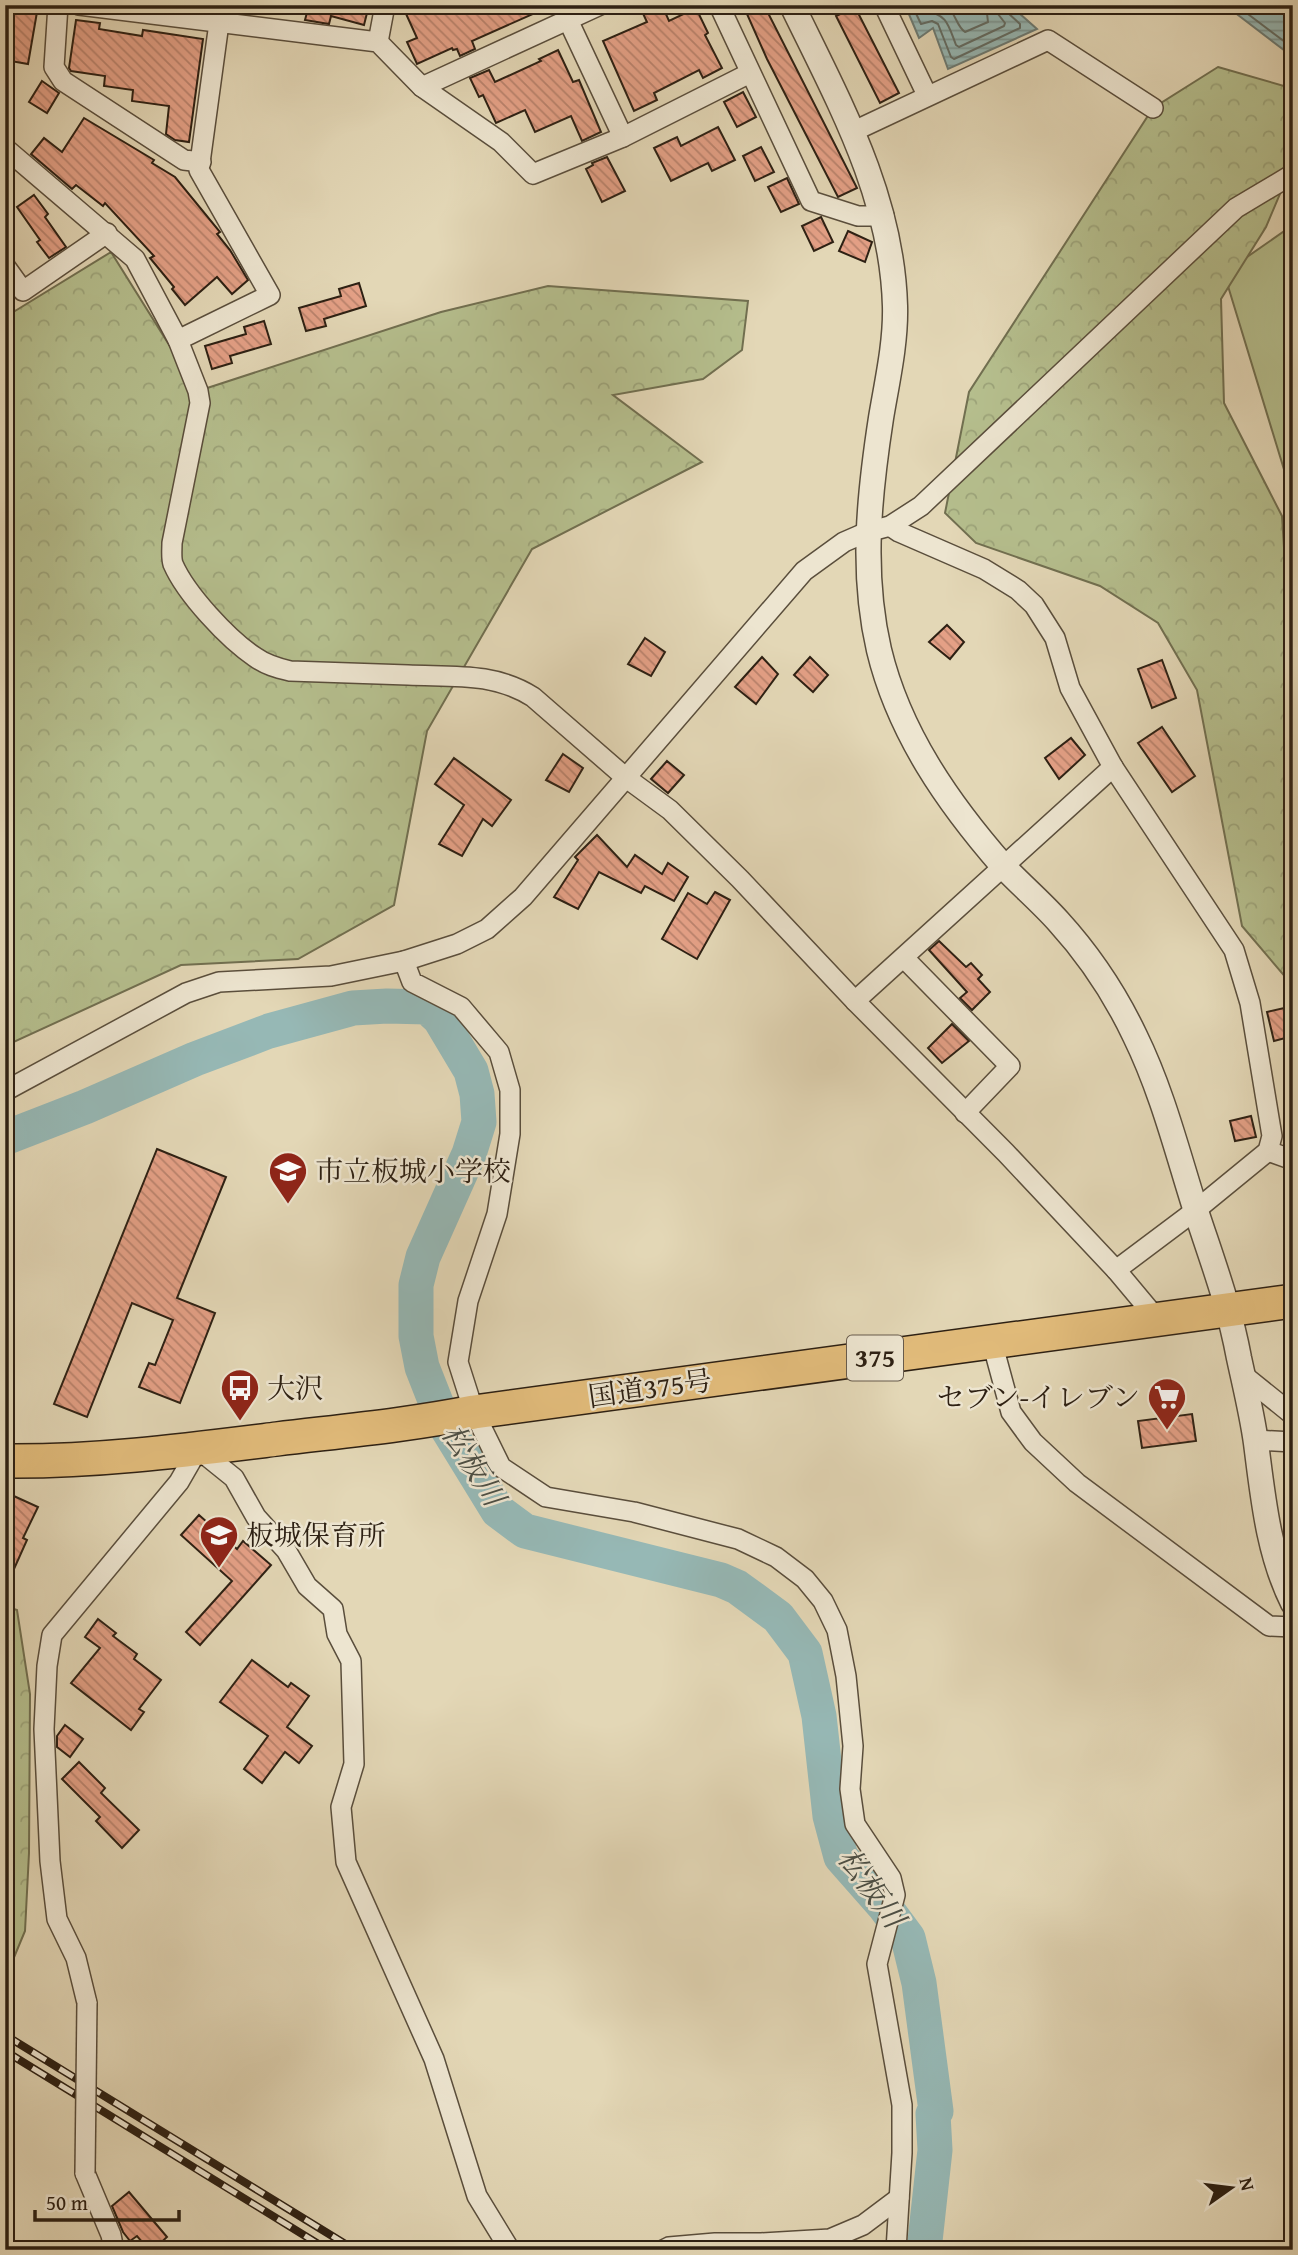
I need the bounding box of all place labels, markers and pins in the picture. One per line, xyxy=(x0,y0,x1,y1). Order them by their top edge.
school or university icon: 市立板城小学校 xyxy=(267,1150,309,1205)
place label: 市立板城小学校 xyxy=(315,1150,511,1191)
bus stop icon: 大沢 xyxy=(219,1367,261,1422)
place label: 大沢 xyxy=(267,1367,323,1408)
place label: セブン-イレブン xyxy=(937,1376,1140,1417)
supermarket icon: セブン-イレブン xyxy=(1146,1376,1188,1431)
school or university icon: 板城保育所 xyxy=(198,1514,240,1569)
place label: 板城保育所 xyxy=(246,1514,386,1555)

